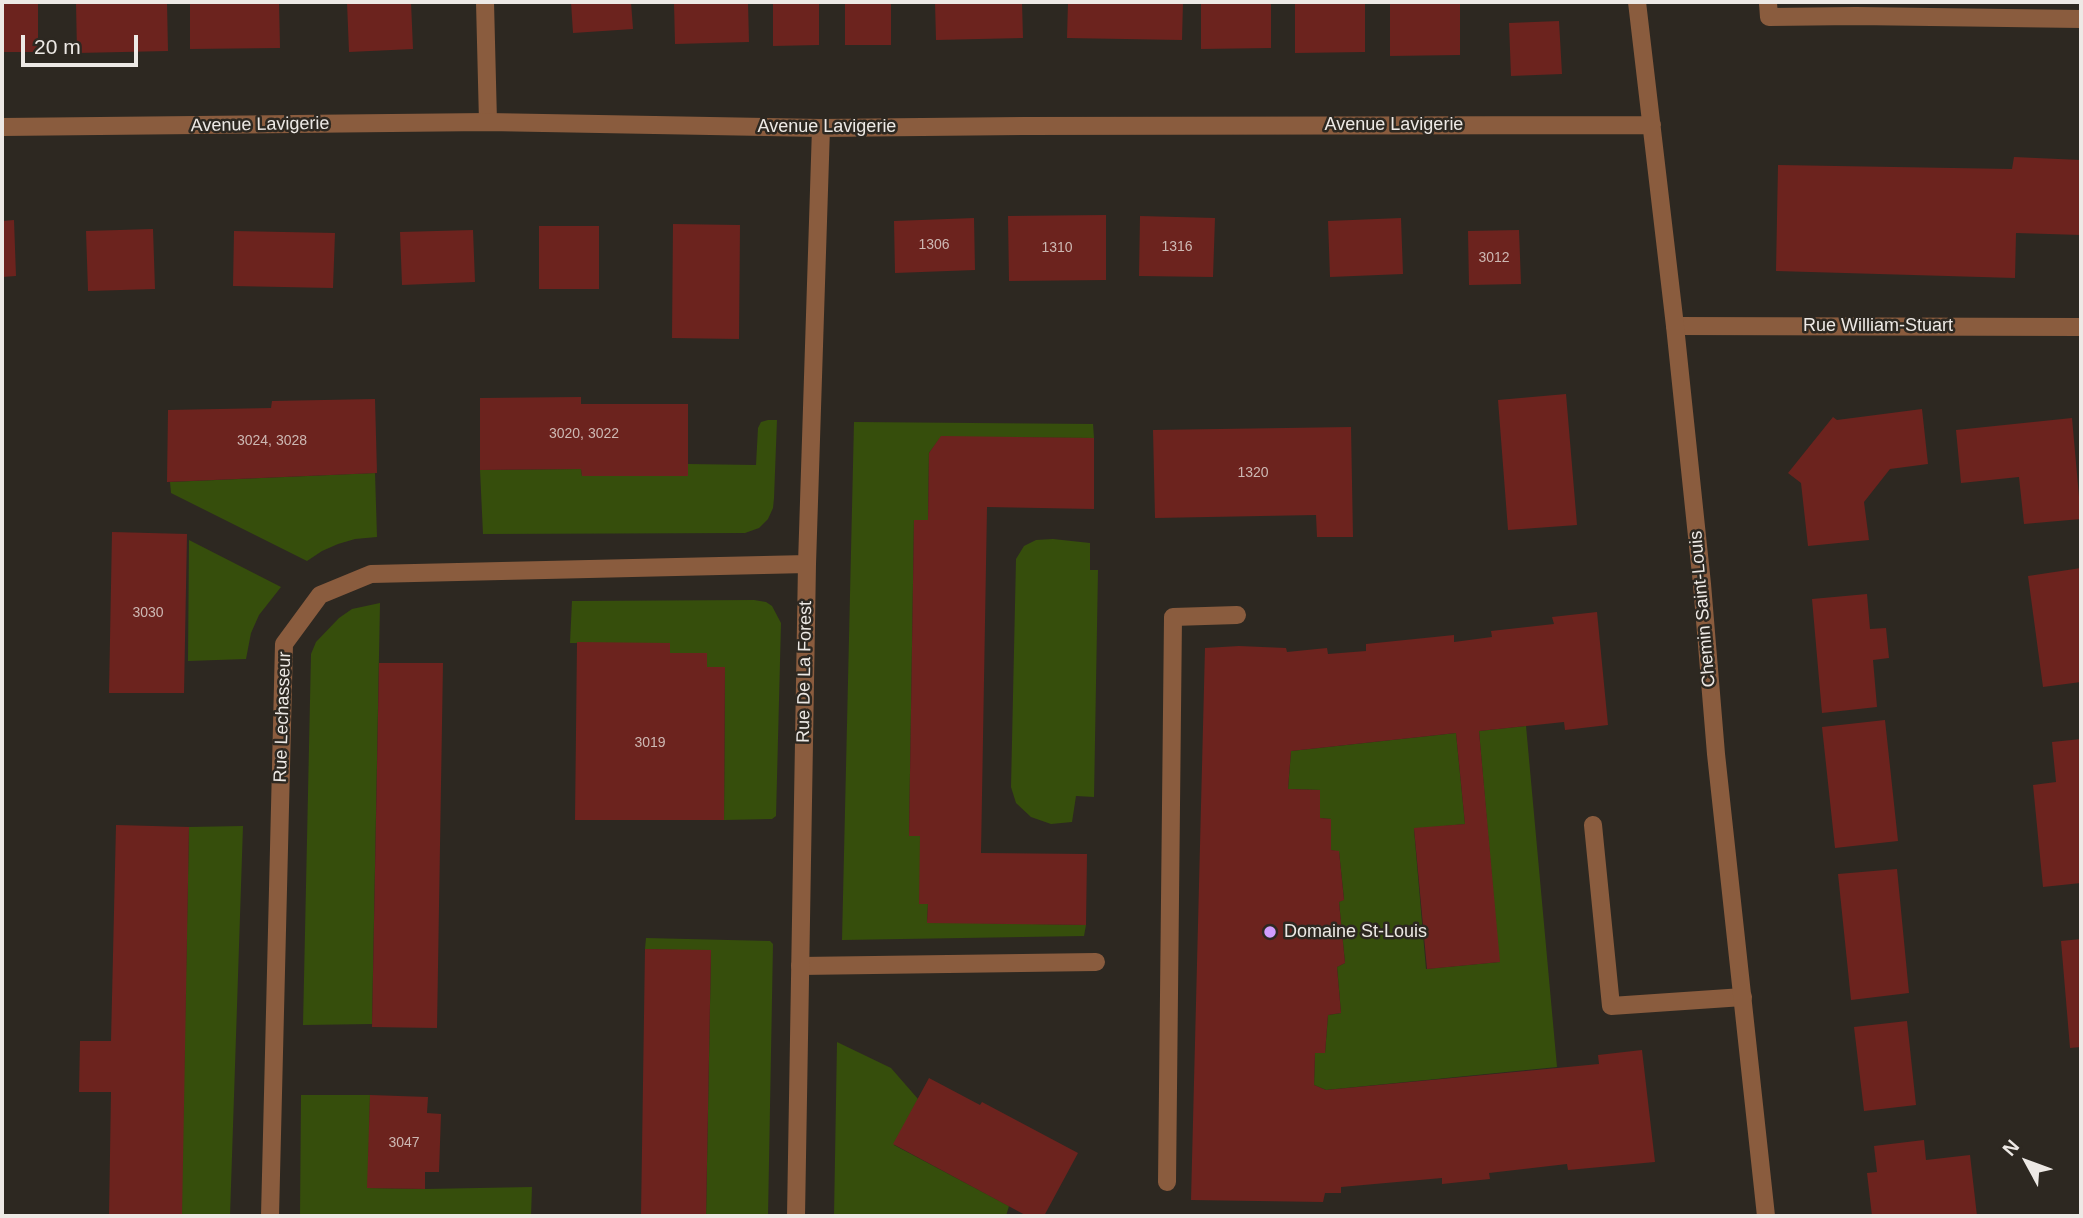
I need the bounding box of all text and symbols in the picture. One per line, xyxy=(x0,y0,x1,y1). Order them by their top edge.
scale bar xyxy=(24,21,142,65)
text: 20 m xyxy=(34,35,81,58)
street label: Avenue Lavigerie xyxy=(190,113,330,137)
street label: Avenue Lavigerie xyxy=(1325,114,1463,136)
street label: Avenue Lavigerie xyxy=(758,116,896,138)
house number: 1306 xyxy=(918,237,950,253)
house number: 1316 xyxy=(1161,239,1193,255)
house number: 1310 xyxy=(1041,240,1073,256)
house number: 3012 xyxy=(1478,250,1510,266)
street label: Rue William-Stuart xyxy=(1803,315,1953,337)
house number: 3020, 3022 xyxy=(549,426,619,442)
house number: 3024, 3028 xyxy=(237,433,307,449)
house number: 1320 xyxy=(1237,465,1269,481)
street label: Chemin Saint-Louis xyxy=(1685,530,1721,688)
street label: Rue De La Forest xyxy=(793,601,817,743)
house number: 3030 xyxy=(132,605,164,621)
street label: Rue Lechasseur xyxy=(270,651,296,783)
house number: 3019 xyxy=(634,735,666,751)
place label: Domaine St-Louis xyxy=(1284,921,1427,943)
marker: Domaine St-Louis xyxy=(1262,924,1278,940)
north arrow xyxy=(1992,1127,2062,1197)
house number: 3047 xyxy=(388,1135,420,1151)
text: N xyxy=(1998,1136,2023,1160)

